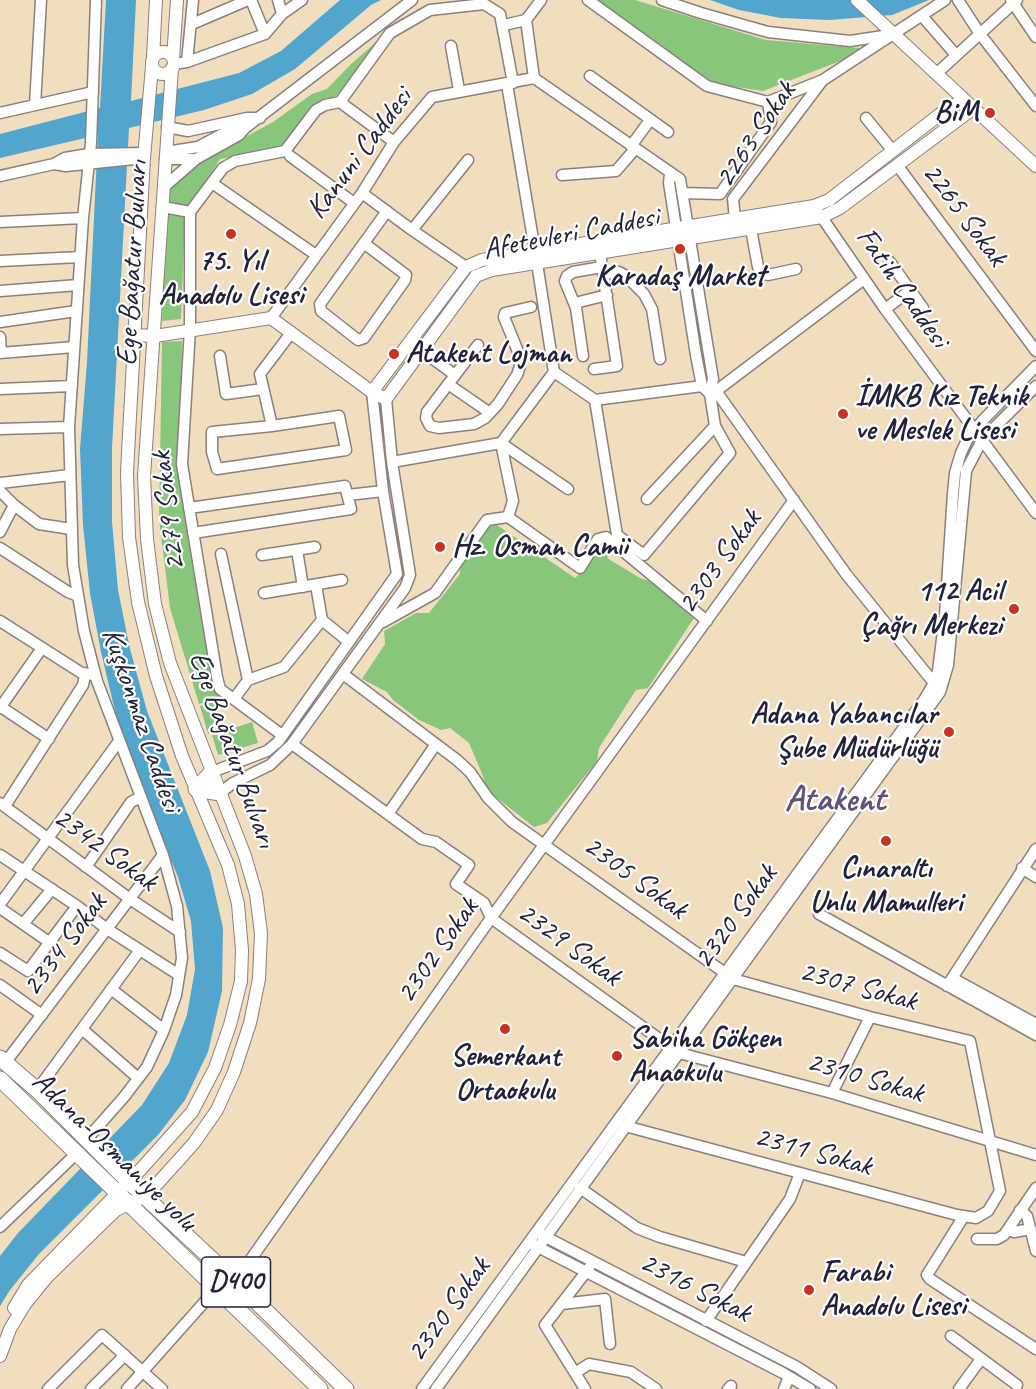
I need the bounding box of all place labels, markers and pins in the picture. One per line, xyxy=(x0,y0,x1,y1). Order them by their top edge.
place label: BiM xyxy=(934,95,978,131)
marker: BiM xyxy=(983,106,997,120)
marker: 75. Yıl Anadolu Lisesi xyxy=(224,227,238,241)
marker: Karadaş Market xyxy=(673,242,687,256)
place label: 75. Yıl Anadolu Lisesi xyxy=(159,244,303,314)
place label: Karadaş Market xyxy=(595,259,765,295)
place label: Atakent Lojman xyxy=(406,336,571,372)
marker: Atakent Lojman xyxy=(387,347,401,361)
place label: İMKB Kız Teknik ve Meslek Lisesi xyxy=(855,379,1028,450)
marker: İMKB Kız Teknik ve Meslek Lisesi xyxy=(836,407,850,421)
place label: Hz. Osman Camii xyxy=(452,529,628,565)
marker: Hz. Osman Camii xyxy=(433,540,447,554)
place label: 112 Acil Çağrı Merkezi xyxy=(861,574,1002,644)
marker: 112 Acil Çağrı Merkezi xyxy=(1007,602,1021,616)
place label: Adana Yabancılar Şube Müdürlüğü xyxy=(751,697,937,768)
marker: Adana Yabancılar Şube Müdürlüğü xyxy=(942,725,956,739)
marker: Cınaraltı Unlu Mamulleri xyxy=(879,834,893,848)
place label: Cınaraltı Unlu Mamulleri xyxy=(810,851,962,922)
place label: Sabiha Gökçen Anaokulu xyxy=(629,1021,781,1092)
marker: Semerkant Ortaokulu xyxy=(498,1022,512,1036)
place label: Semerkant Ortaokulu xyxy=(450,1039,560,1110)
marker: Sabiha Gökçen Anaokulu xyxy=(610,1049,624,1063)
place label: Farabi Anadolu Lisesi xyxy=(821,1255,966,1326)
marker: Farabi Anadolu Lisesi xyxy=(802,1283,816,1297)

